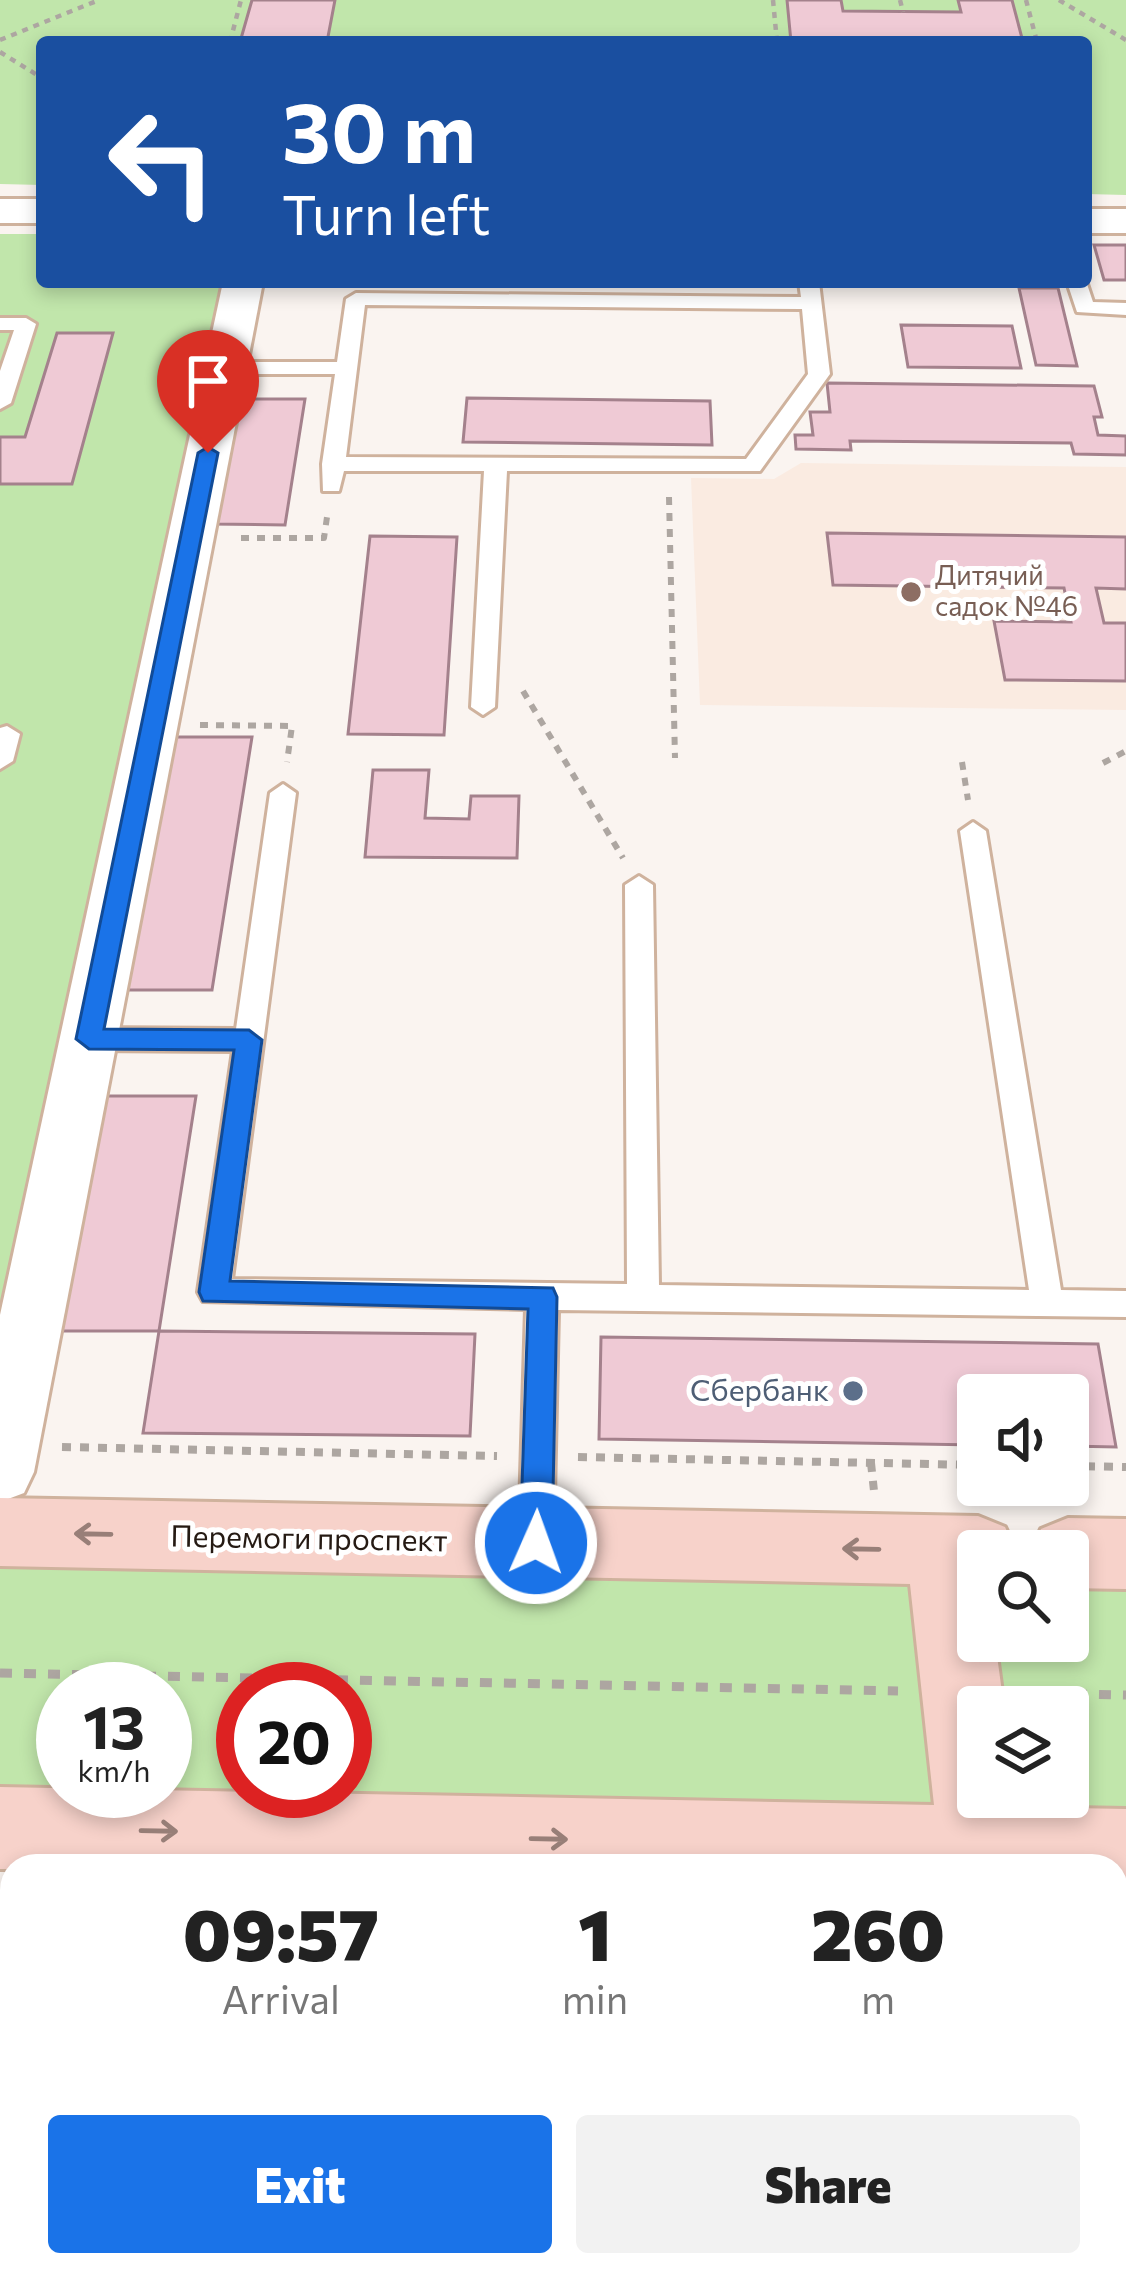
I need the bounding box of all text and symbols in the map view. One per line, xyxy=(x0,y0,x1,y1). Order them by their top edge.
text: 30 m xyxy=(282,78,476,180)
icon: left xyxy=(84,84,240,240)
text: Turn left xyxy=(282,180,490,246)
pin xyxy=(157,330,259,453)
icon: arrive xyxy=(175,348,241,414)
place label: Дитячий садок №46 xyxy=(935,558,1078,622)
marker: Дитячий садок №46 xyxy=(898,579,924,605)
place label: Сбербанк xyxy=(690,1370,829,1407)
map controls xyxy=(957,1374,1089,1818)
button: sound xyxy=(957,1374,1089,1506)
marker: Сбербанк xyxy=(840,1378,866,1404)
position arrow xyxy=(473,1480,599,1606)
street label: Перемоги проспект xyxy=(170,1516,448,1557)
one-way arrow xyxy=(74,1523,113,1546)
button: search xyxy=(957,1530,1089,1662)
one-way arrow xyxy=(842,1538,881,1561)
speed limit sign: 20 xyxy=(216,1662,372,1818)
button: layers xyxy=(957,1686,1089,1818)
text: 13 xyxy=(83,1688,145,1761)
text: km/h xyxy=(78,1751,150,1788)
one-way arrow xyxy=(139,1820,178,1842)
one-way arrow xyxy=(529,1828,568,1851)
text: 09:57 xyxy=(183,1888,379,1976)
text: 1 xyxy=(578,1888,612,1976)
text: 260 xyxy=(811,1888,945,1976)
text: Arrival xyxy=(222,1974,340,2022)
text: min xyxy=(562,1974,628,2022)
text: m xyxy=(861,1974,895,2022)
button: Exit xyxy=(48,2115,552,2253)
button: Share xyxy=(576,2115,1080,2253)

